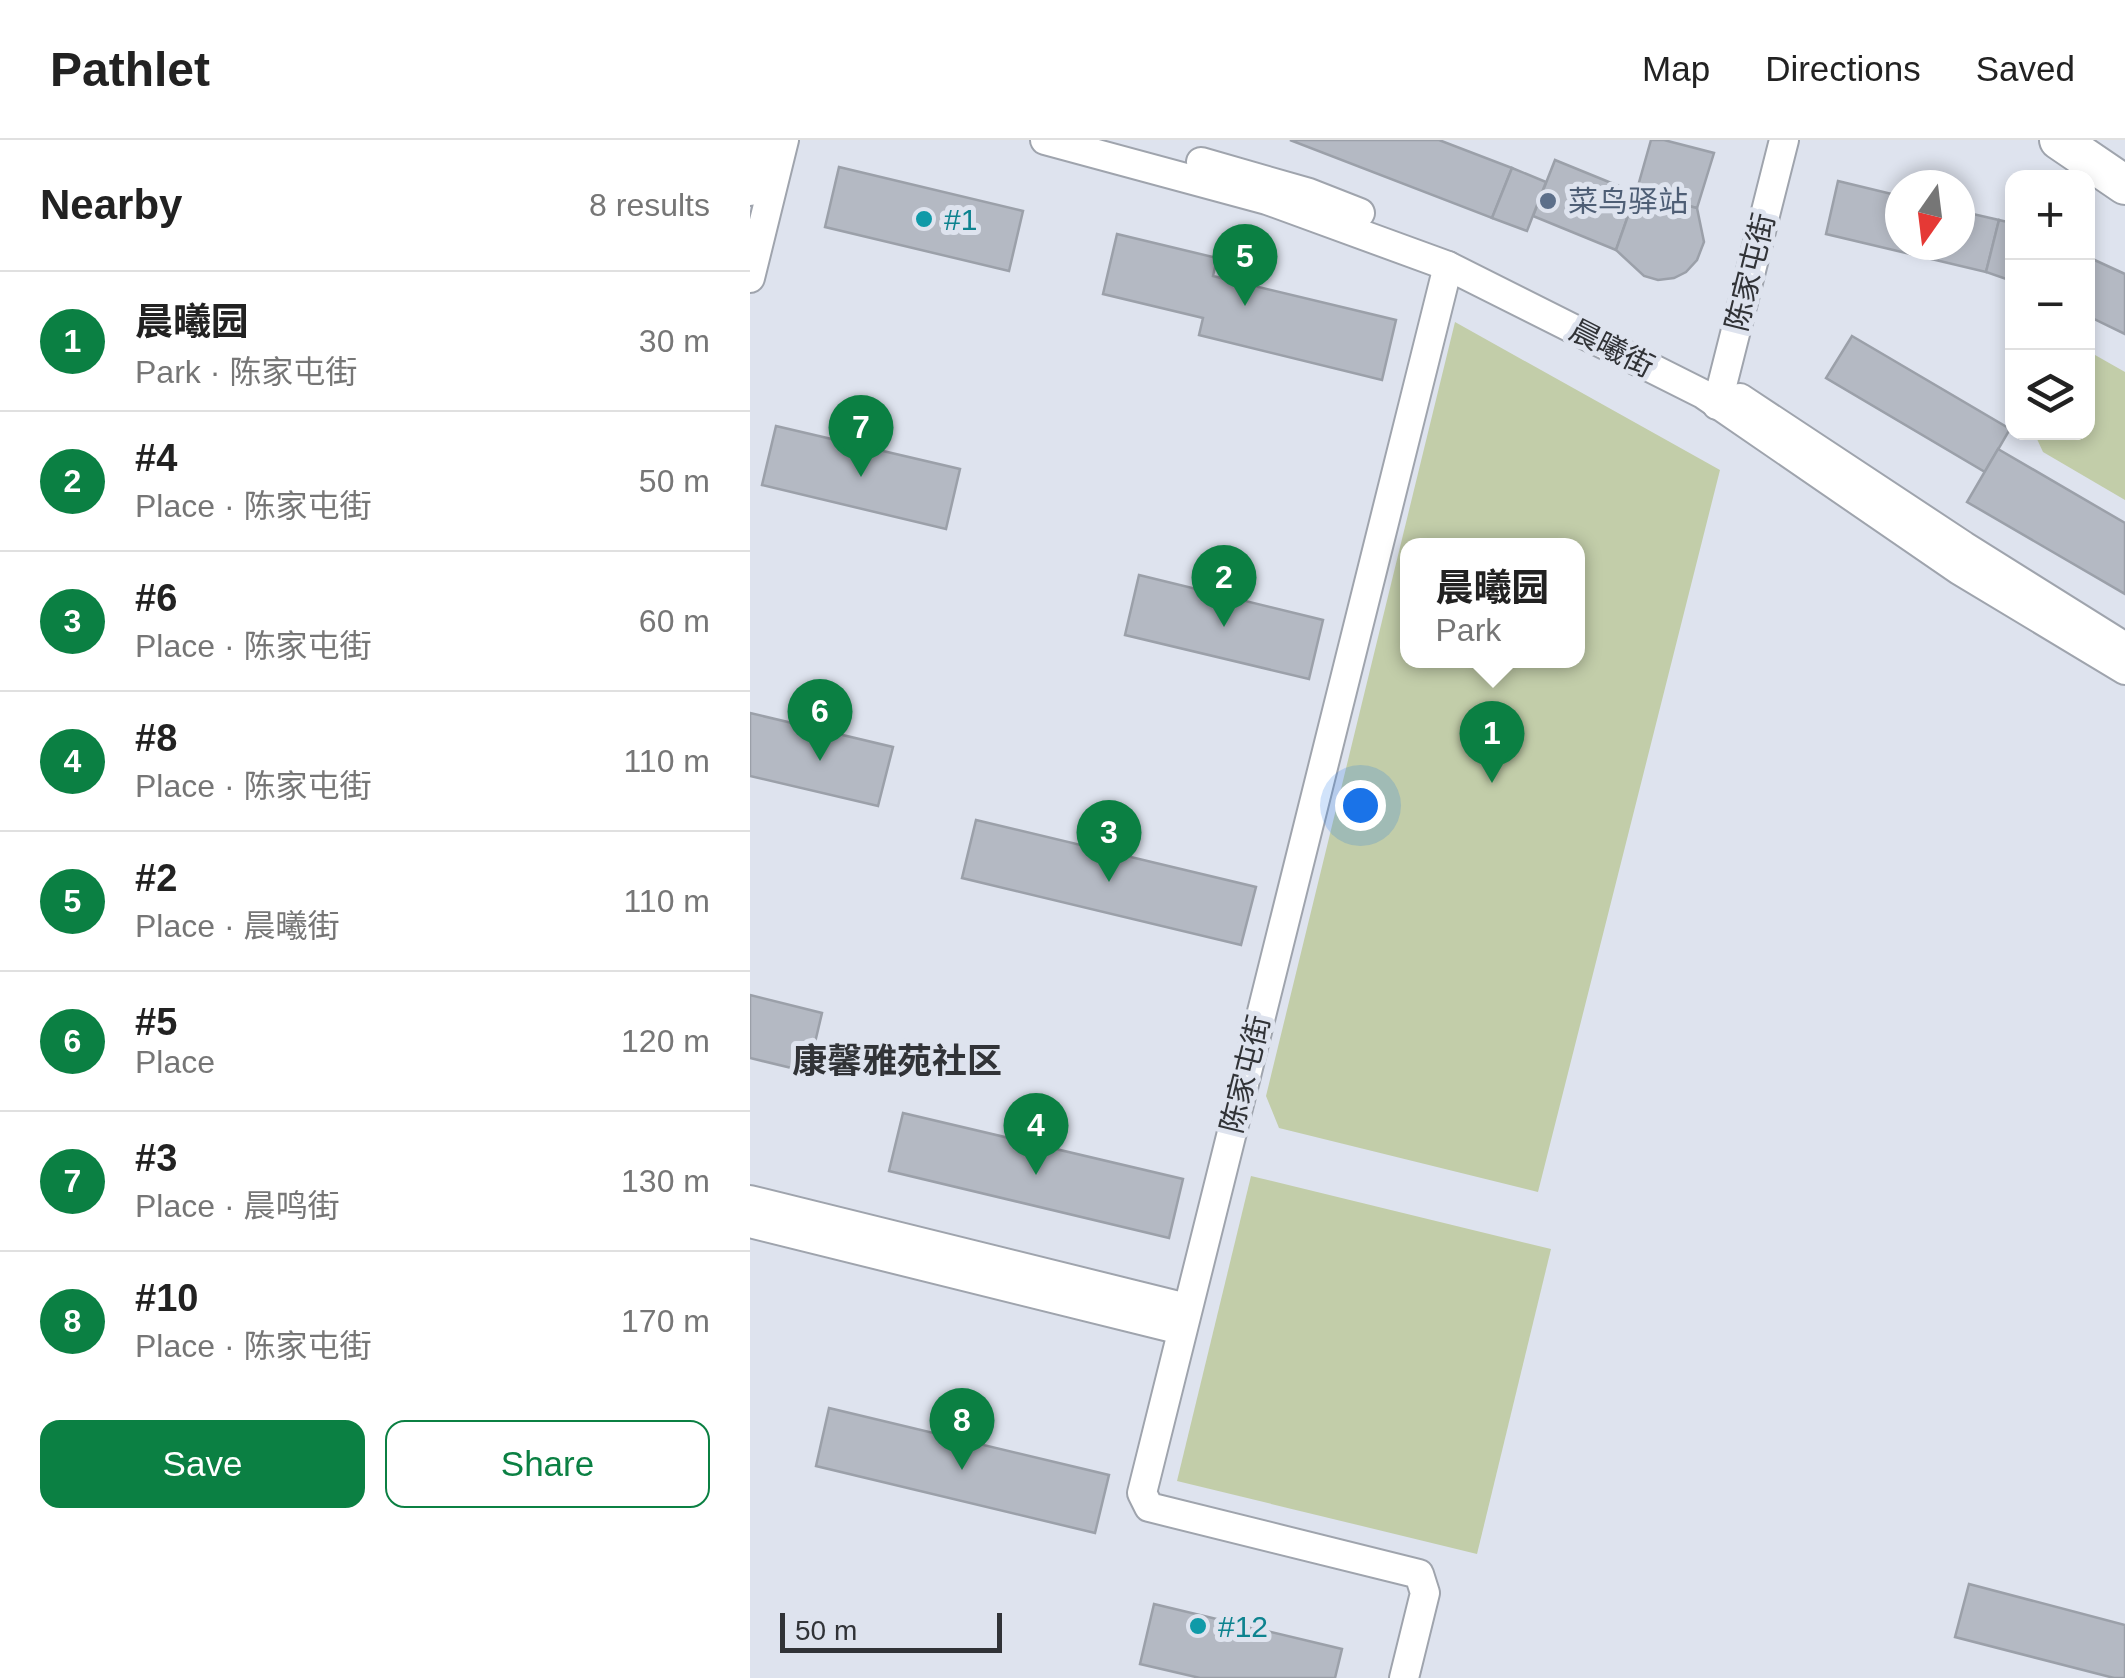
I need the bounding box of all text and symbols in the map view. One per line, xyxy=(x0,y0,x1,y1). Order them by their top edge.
text: Pathlet xyxy=(50,43,210,96)
text: Map xyxy=(1642,49,1710,88)
text: Directions xyxy=(1765,49,1921,88)
text: Saved xyxy=(1976,49,2075,88)
north arrow xyxy=(1885,170,1975,260)
map controls xyxy=(2005,170,2095,440)
button: + xyxy=(2005,170,2095,260)
text: Nearby xyxy=(40,181,182,228)
place label: 菜鸟驿站 xyxy=(1568,185,1688,218)
text: 8 results xyxy=(589,187,710,223)
marker: 菜鸟驿站 xyxy=(1537,190,1559,212)
place label: #1 xyxy=(944,203,977,236)
marker: #1 xyxy=(913,208,935,230)
street label: 陈家屯街 xyxy=(1719,210,1781,334)
pin: 5 xyxy=(1212,224,1278,306)
button: − xyxy=(2005,260,2095,350)
text: 晨曦园 xyxy=(135,301,249,343)
street label: 晨曦街 xyxy=(1564,313,1660,383)
text: 1 xyxy=(64,323,81,359)
text: 30 m xyxy=(639,323,710,359)
button: layers xyxy=(2005,350,2095,440)
text: Park · 陈家屯街 xyxy=(135,354,357,390)
pin: 7 xyxy=(828,395,894,477)
text: #4 xyxy=(135,437,177,479)
text: 2 xyxy=(64,463,81,499)
text: 50 m xyxy=(639,463,710,499)
text: Place · 陈家屯街 xyxy=(135,488,372,524)
popup xyxy=(1400,538,1585,668)
pin: 2 xyxy=(1192,544,1256,627)
text: 晨曦园 xyxy=(1435,567,1550,609)
text: #6 xyxy=(135,577,177,619)
text: 3 xyxy=(64,603,81,639)
text: 60 m xyxy=(639,603,710,639)
text: Park xyxy=(1435,612,1501,648)
text: Place · 陈家屯街 xyxy=(135,628,372,664)
pin: 6 xyxy=(788,678,852,761)
pin: 1 xyxy=(1460,700,1524,783)
text: #8 xyxy=(135,717,177,759)
text: 4 xyxy=(64,743,81,779)
text: 110 m xyxy=(623,743,710,779)
text: Place · 陈家屯街 xyxy=(135,768,372,804)
your location xyxy=(1335,780,1386,831)
pin: 3 xyxy=(1076,800,1142,882)
text: #2 xyxy=(135,857,177,899)
text: 5 xyxy=(64,883,81,919)
text: 110 m xyxy=(623,883,710,919)
text: Place · 晨曦街 xyxy=(135,908,340,944)
text: #5 xyxy=(135,1001,177,1043)
street label: 陈家屯街 xyxy=(1214,1012,1276,1136)
text: 6 xyxy=(64,1023,81,1059)
text: 120 m xyxy=(621,1023,710,1059)
district label: 康馨雅苑社区 xyxy=(792,1041,1002,1080)
text: Place xyxy=(135,1044,215,1080)
pin: 4 xyxy=(1004,1092,1068,1175)
text: #3 xyxy=(135,1137,177,1179)
text: 7 xyxy=(64,1163,81,1199)
text: 130 m xyxy=(621,1163,710,1199)
text: Place · 晨鸣街 xyxy=(135,1188,340,1224)
text: #10 xyxy=(135,1277,198,1319)
text: 8 xyxy=(64,1303,81,1339)
text: 170 m xyxy=(621,1303,710,1339)
text: Place · 陈家屯街 xyxy=(135,1328,372,1364)
pin: 8 xyxy=(930,1388,994,1470)
button: Save xyxy=(40,1420,365,1508)
button: Share xyxy=(385,1420,710,1508)
scale bar xyxy=(780,1608,1002,1652)
place label: #12 xyxy=(1218,1610,1268,1643)
text: 50 m xyxy=(795,1615,857,1646)
marker: #12 xyxy=(1187,1615,1209,1637)

